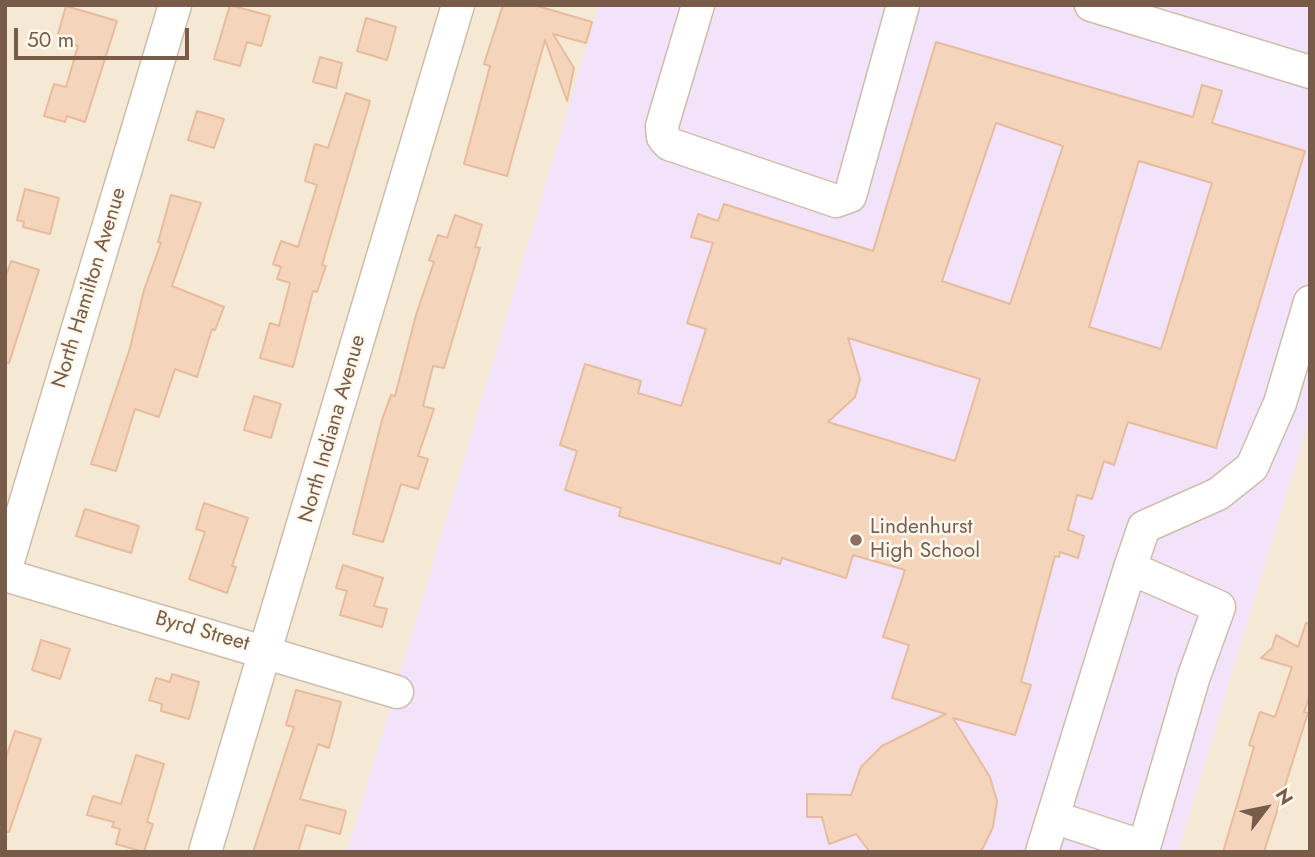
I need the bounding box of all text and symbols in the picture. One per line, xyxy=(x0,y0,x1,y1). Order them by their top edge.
scale bar xyxy=(18,14,192,58)
text: 50 m xyxy=(27,25,74,55)
street label: North Hamilton Avenue xyxy=(47,185,133,391)
street label: North Indiana Avenue xyxy=(294,332,372,526)
place label: Lindenhurst High School xyxy=(870,515,980,565)
marker: Lindenhurst High School xyxy=(848,532,864,548)
street label: Byrd Street xyxy=(152,607,252,657)
north arrow xyxy=(1231,773,1301,843)
text: N xyxy=(1269,783,1300,810)

